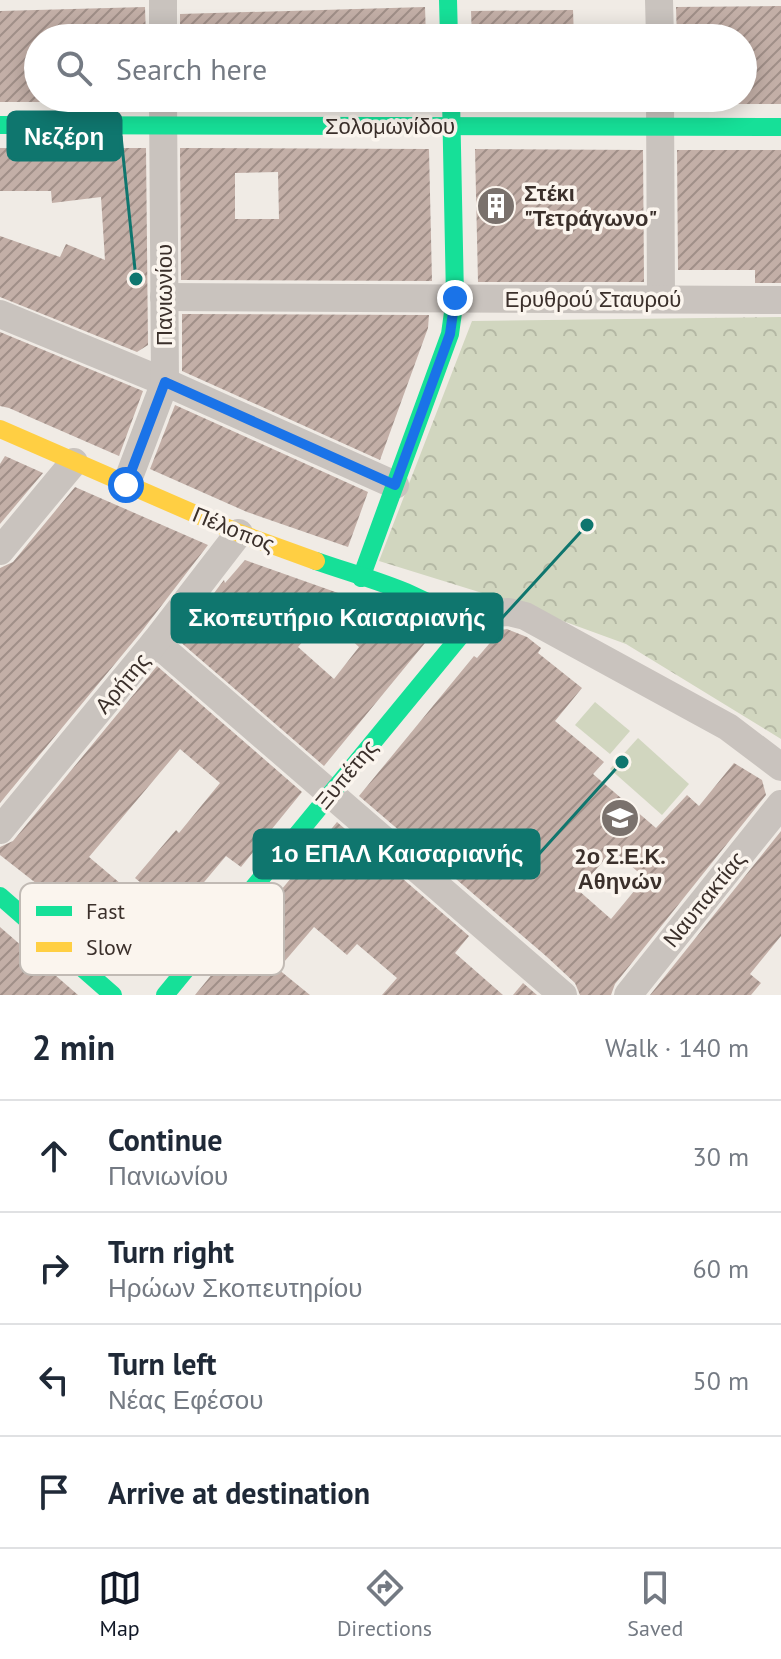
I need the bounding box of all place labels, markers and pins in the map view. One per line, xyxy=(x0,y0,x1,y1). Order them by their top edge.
callout: Νεζέρη xyxy=(8,112,121,160)
place label: Στέκι "Τετράγωνο" xyxy=(524,179,657,232)
building icon: Στέκι "Τετράγωνο" xyxy=(475,185,517,227)
callout: Σκοπευτήριο Καισαριανής xyxy=(172,594,502,642)
school or university icon: 2ο Σ.Ε.Κ. Αθηνών xyxy=(599,797,641,839)
callout: 1ο ΕΠΑΛ Καισαριανής xyxy=(254,830,539,878)
place label: 2ο Σ.Ε.Κ. Αθηνών xyxy=(574,842,666,895)

